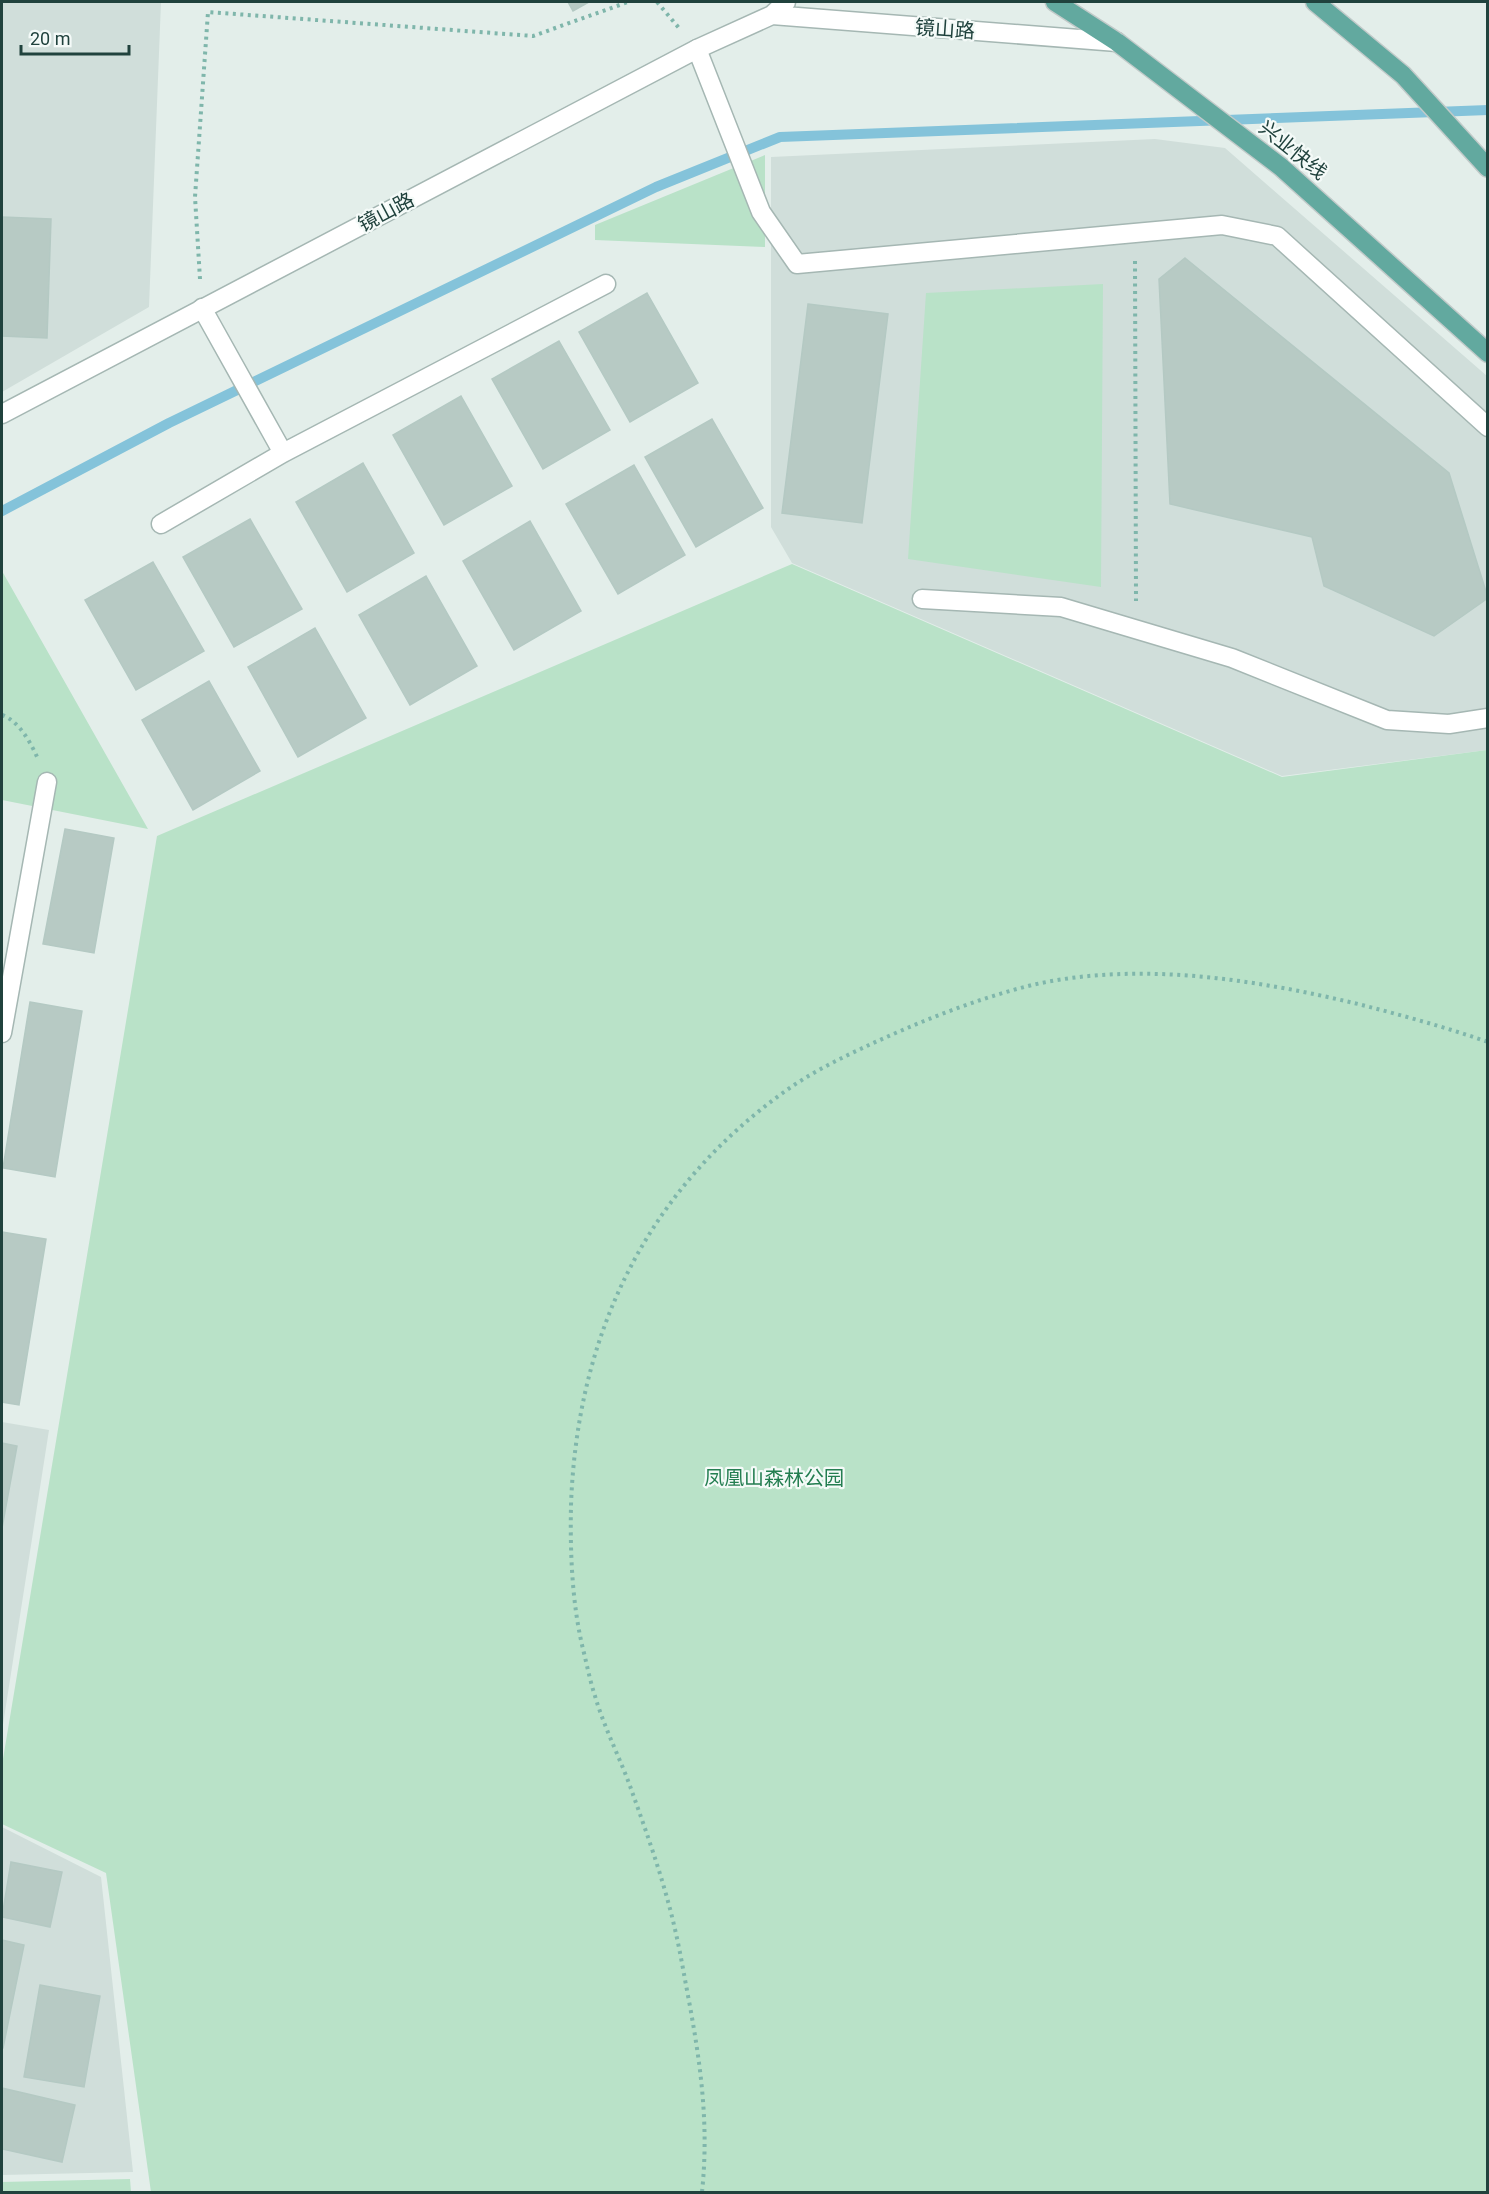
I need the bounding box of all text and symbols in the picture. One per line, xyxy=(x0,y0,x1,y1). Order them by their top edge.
street label: 镜山路 xyxy=(914,15,976,43)
scale bar xyxy=(21,18,129,56)
text: 20 m xyxy=(30,28,70,49)
street label: 兴业快线 xyxy=(1254,116,1332,184)
street label: 镜山路 xyxy=(354,187,418,237)
park label: 凤凰山森林公园 xyxy=(704,1466,844,1490)

